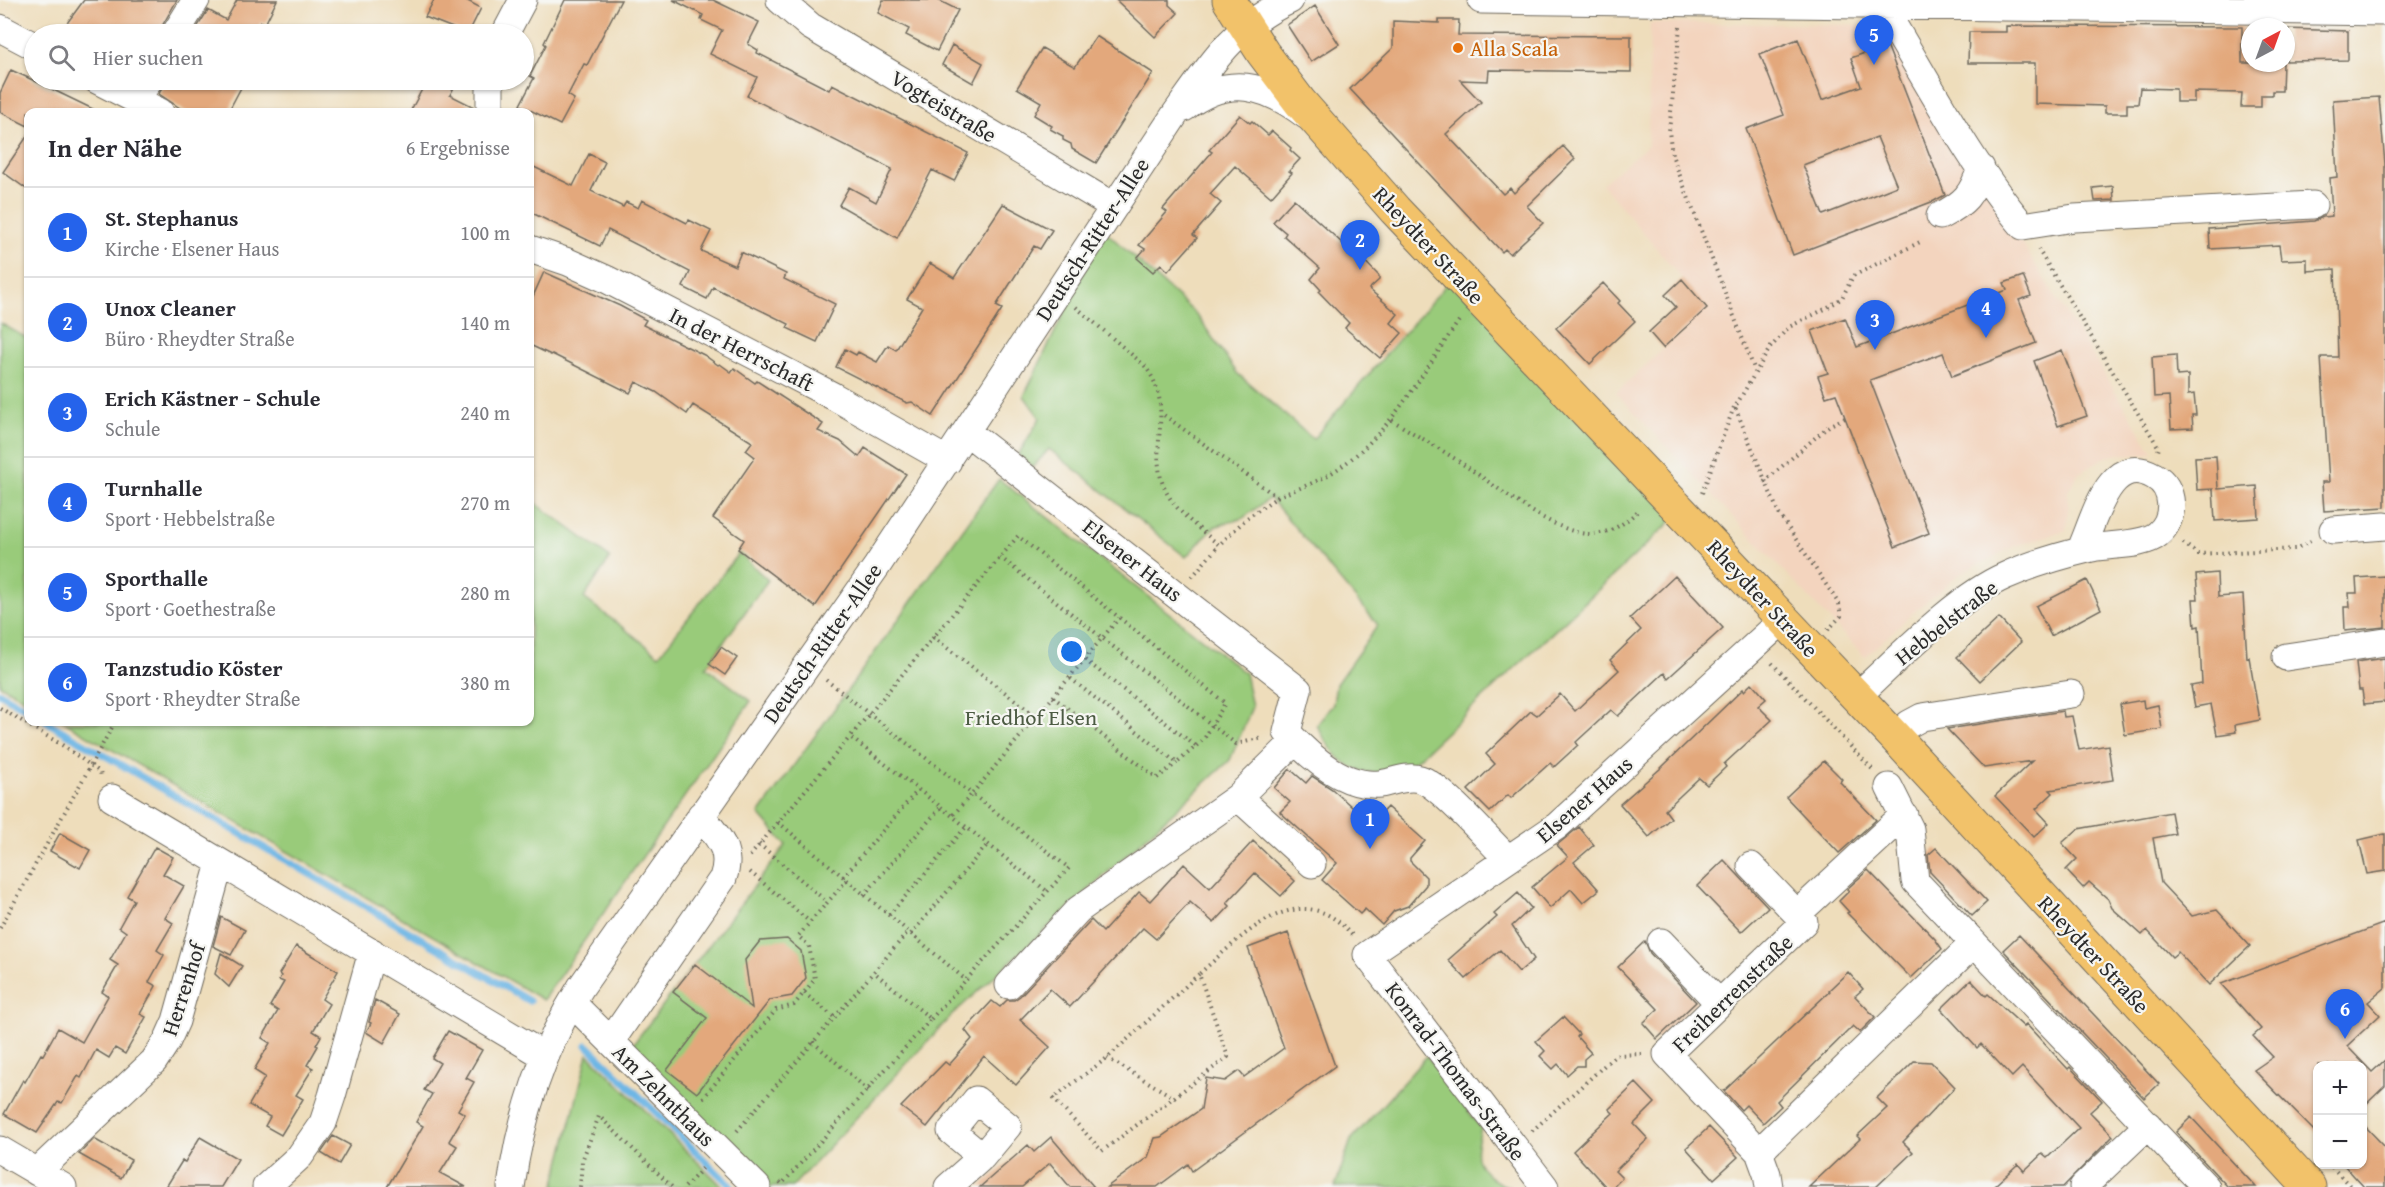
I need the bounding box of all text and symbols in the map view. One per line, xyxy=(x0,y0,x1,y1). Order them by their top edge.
pin: 5 xyxy=(1854,16,1894,65)
north arrow xyxy=(2241,18,2295,72)
search box xyxy=(24,24,534,90)
place label: Alla Scala xyxy=(1470,32,1559,64)
icon: search xyxy=(45,41,78,74)
text: Hier suchen xyxy=(93,41,203,73)
marker: Alla Scala xyxy=(1451,41,1465,55)
street label: Vogteistraße xyxy=(885,62,1003,150)
text: In der Nähe xyxy=(48,128,182,167)
text: 6 Ergebnisse xyxy=(406,133,510,162)
street label: Deutsch-Ritter-Allee xyxy=(1027,151,1157,327)
street label: Rheydter Straße xyxy=(1366,179,1492,311)
text: St. Stephanus xyxy=(105,202,238,234)
text: 1 xyxy=(62,218,73,247)
text: 100 m xyxy=(460,218,510,247)
pin: 2 xyxy=(1340,220,1380,270)
text: Kirche · Elsener Haus xyxy=(105,234,280,263)
pin: 4 xyxy=(1966,288,2006,338)
text: Unox Cleaner xyxy=(105,292,236,324)
street label: In der Herrschaft xyxy=(664,299,820,399)
pin: 3 xyxy=(1856,300,1894,350)
text: 2 xyxy=(62,308,73,337)
text: 140 m xyxy=(460,308,510,337)
text: Büro · Rheydter Straße xyxy=(105,324,295,353)
text: Erich Kästner - Schule xyxy=(105,382,321,414)
text: 3 xyxy=(62,398,73,427)
text: 240 m xyxy=(460,398,510,427)
text: Schule xyxy=(105,414,160,443)
text: Turnhalle xyxy=(105,472,202,504)
text: 4 xyxy=(62,488,73,517)
text: 270 m xyxy=(460,488,510,517)
text: Sport · Hebbelstraße xyxy=(105,504,275,533)
street label: Elsener Haus xyxy=(1076,511,1190,609)
street label: Rheydter Straße xyxy=(1700,532,1826,664)
street label: Deutsch-Ritter-Allee xyxy=(755,556,889,730)
text: Sporthalle xyxy=(105,562,208,594)
street label: Hebbelstraße xyxy=(1888,571,2004,673)
text: 5 xyxy=(62,578,73,607)
text: 280 m xyxy=(460,578,510,607)
text: Sport · Goethestraße xyxy=(105,594,276,623)
your location xyxy=(1057,637,1086,666)
text: Tanzstudio Köster xyxy=(105,652,283,684)
text: 6 xyxy=(62,668,73,697)
text: 380 m xyxy=(460,668,510,697)
text: Sport · Rheydter Straße xyxy=(105,684,301,713)
park label: Friedhof Elsen xyxy=(965,701,1098,733)
street label: Elsener Haus xyxy=(1529,748,1639,850)
pin: 1 xyxy=(1350,800,1390,849)
street label: Rheydter Straße xyxy=(2031,888,2157,1020)
street label: Freiherrenstraße xyxy=(1664,927,1800,1059)
street label: Herrenhof xyxy=(153,936,214,1040)
street label: Konrad-Thomas-Straße xyxy=(1378,975,1534,1167)
pin: 6 xyxy=(2326,990,2364,1039)
street label: Am Zehnthaus xyxy=(605,1036,723,1154)
map controls xyxy=(2313,1061,2367,1169)
button: + xyxy=(2313,1061,2367,1115)
button: − xyxy=(2313,1115,2367,1169)

